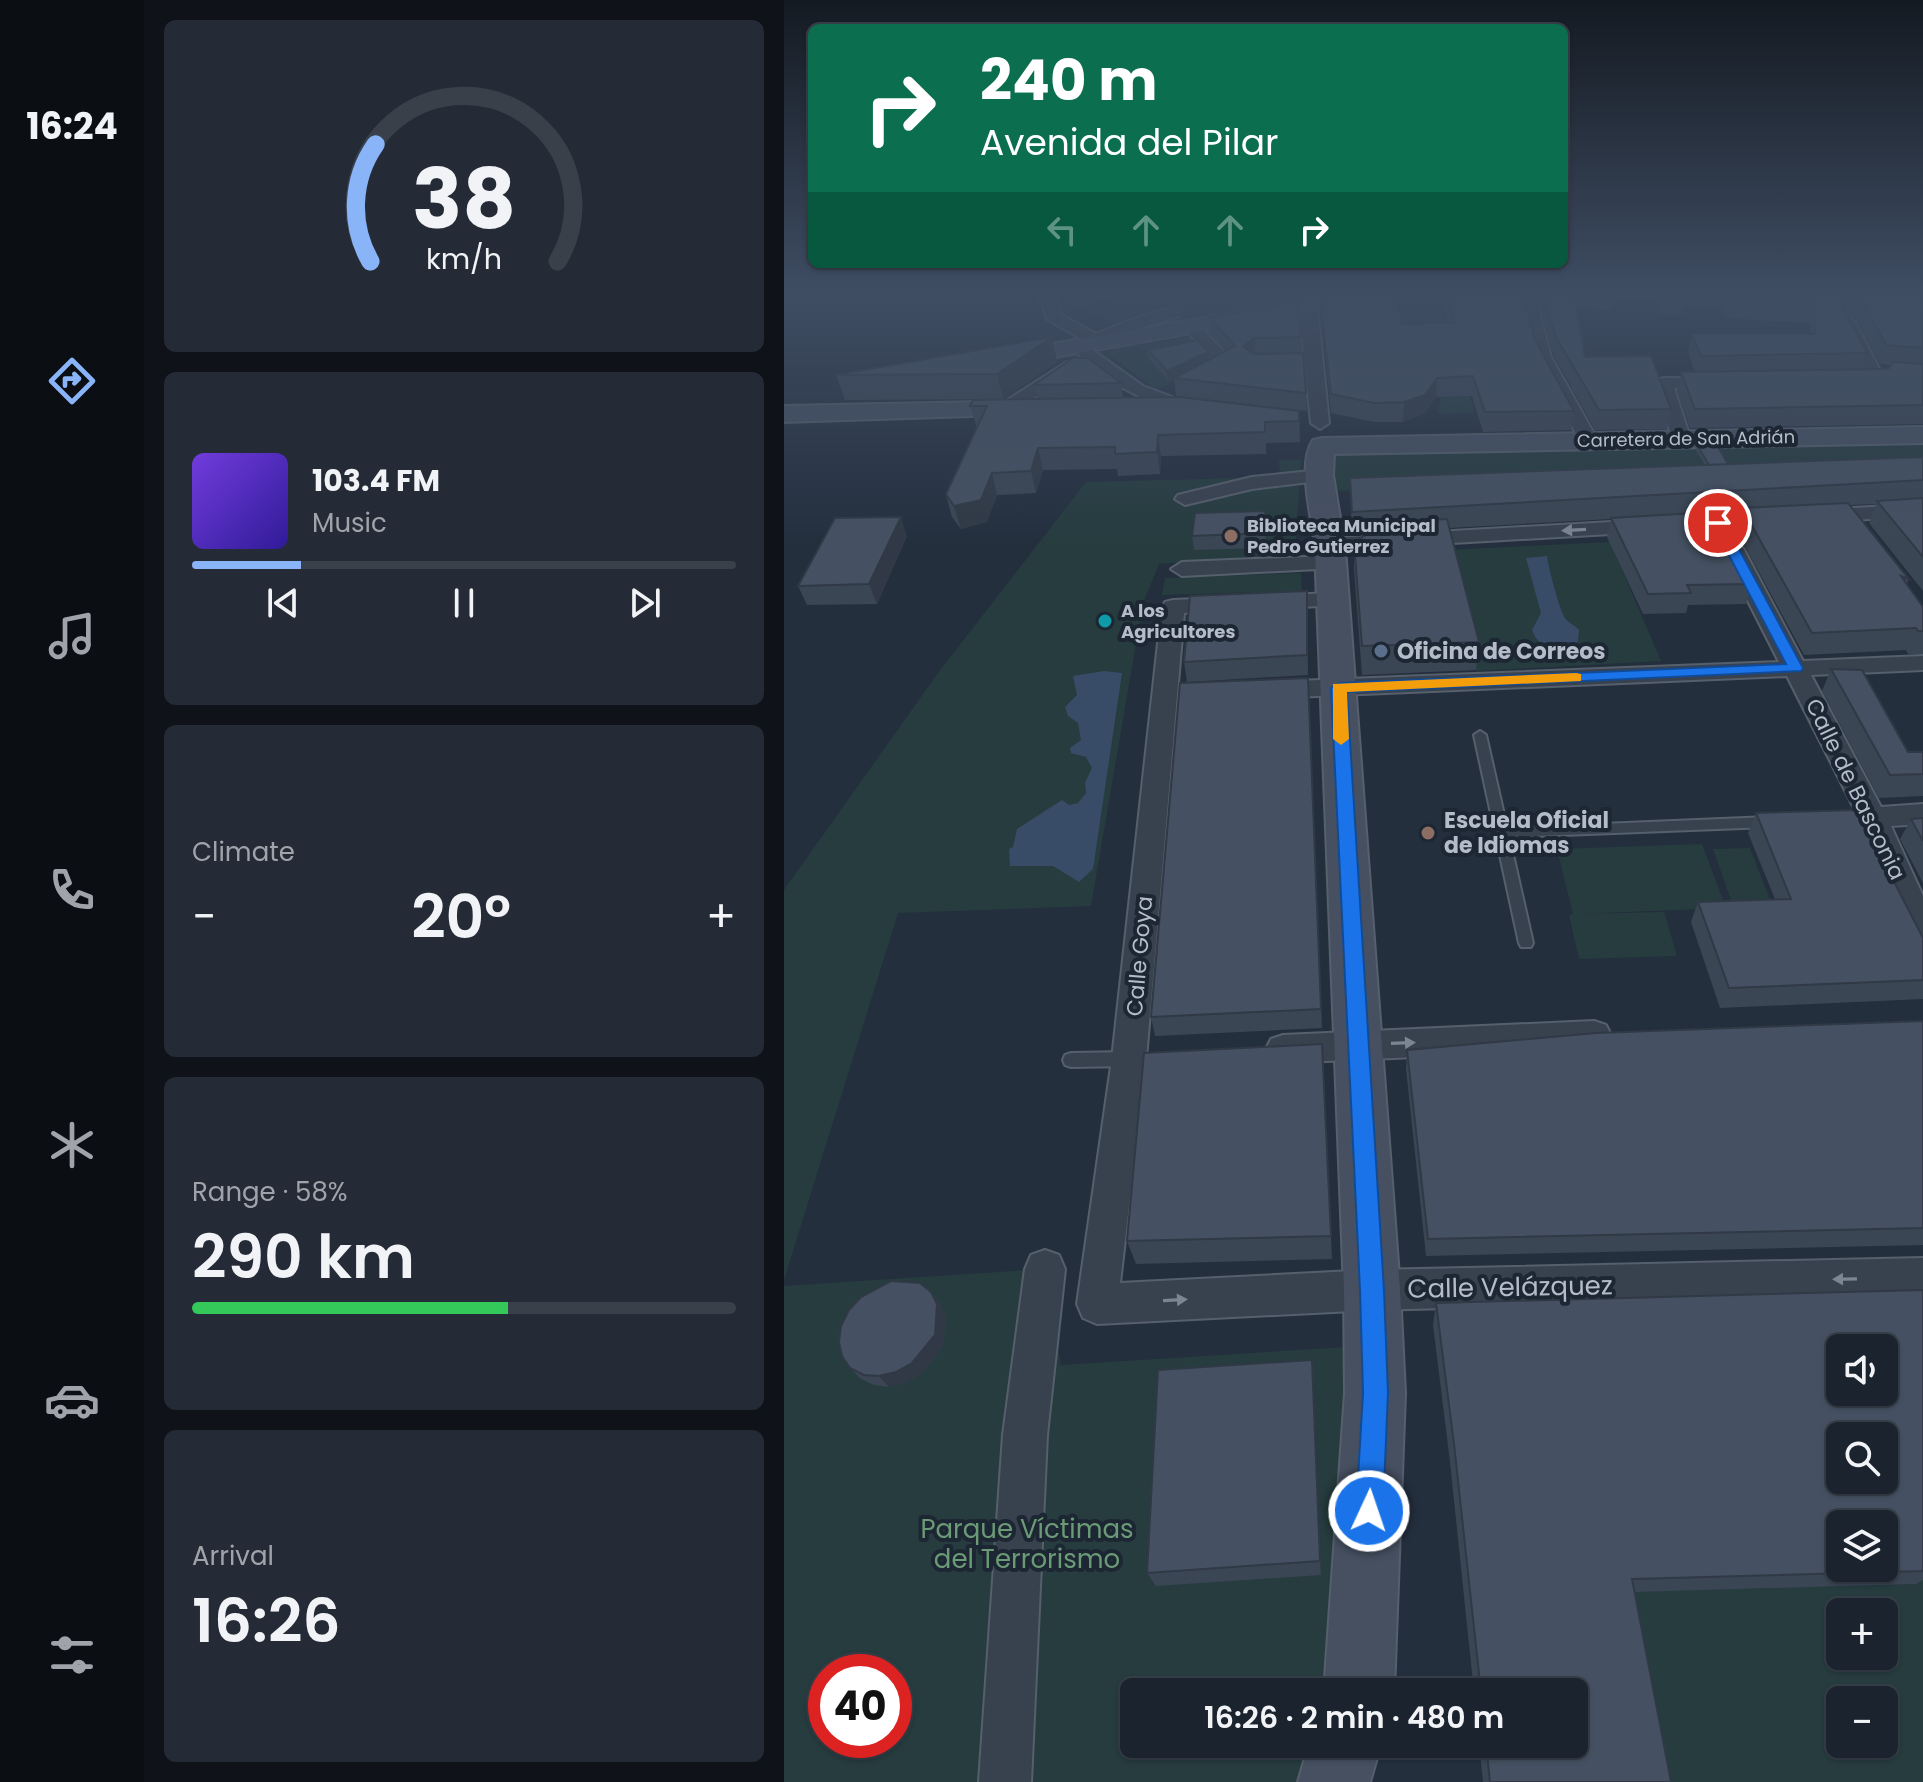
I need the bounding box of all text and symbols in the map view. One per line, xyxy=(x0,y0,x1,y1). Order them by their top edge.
text: 240 m xyxy=(980,41,1158,120)
icon: right xyxy=(848,56,952,160)
text: 16:24 xyxy=(26,101,118,152)
text: Avenida del Pilar xyxy=(980,117,1278,168)
text: 38 xyxy=(412,141,516,257)
icon: left xyxy=(1040,208,1084,252)
icon: ahead xyxy=(1124,208,1168,252)
icon: ahead xyxy=(1208,208,1252,252)
icon: right xyxy=(1292,208,1336,252)
text: km/h xyxy=(426,239,502,279)
icon: directions xyxy=(44,353,100,409)
street label: Carretera de San Adrián xyxy=(1577,424,1795,453)
text: 103.4 FM xyxy=(312,459,440,502)
pin xyxy=(1684,489,1752,557)
icon: arrive xyxy=(1696,501,1740,545)
text: Music xyxy=(312,505,387,541)
place label: Biblioteca Municipal Pedro Gutierrez xyxy=(1247,513,1436,559)
one-way arrow xyxy=(1561,523,1586,536)
marker: Biblioteca Municipal Pedro Gutierrez xyxy=(1222,527,1240,545)
icon: previous xyxy=(261,581,305,625)
icon: pause xyxy=(442,581,486,625)
icon: next xyxy=(623,581,667,625)
place label: A los Agricultores xyxy=(1121,598,1235,644)
icon: music xyxy=(44,608,100,664)
marker: A los Agricultores xyxy=(1096,612,1114,630)
place label: Oficina de Correos xyxy=(1397,636,1606,667)
marker: Oficina de Correos xyxy=(1372,642,1390,660)
street label: Calle de Basconia xyxy=(1798,693,1913,885)
place label: Escuela Oficial de Idiomas xyxy=(1444,805,1609,861)
marker: Escuela Oficial de Idiomas xyxy=(1419,824,1437,842)
text: Climate xyxy=(192,834,295,870)
icon: phone xyxy=(44,862,100,918)
text: 20° xyxy=(411,875,511,959)
text: − xyxy=(192,886,216,947)
text: + xyxy=(706,886,736,947)
street label: Calle Goya xyxy=(1119,895,1160,1017)
one-way arrow xyxy=(1391,1036,1416,1049)
icon: climate xyxy=(44,1117,100,1173)
text: Range · 58% xyxy=(192,1174,348,1210)
text: 290 km xyxy=(192,1215,415,1299)
street label: Calle Velázquez xyxy=(1407,1267,1613,1307)
one-way arrow xyxy=(1832,1273,1857,1285)
one-way arrow xyxy=(1163,1293,1188,1306)
map controls xyxy=(1826,1334,1898,1758)
button: sound xyxy=(1826,1334,1898,1406)
icon: car xyxy=(44,1372,100,1428)
button: search xyxy=(1826,1422,1898,1494)
position arrow xyxy=(1327,1469,1411,1553)
button: layers xyxy=(1826,1510,1898,1582)
park label: Parque Víctimas del Terrorismo xyxy=(920,1511,1134,1577)
text: Arrival xyxy=(192,1538,274,1574)
text: 16:26 xyxy=(192,1579,341,1663)
button: + xyxy=(1826,1598,1898,1670)
icon: filters xyxy=(44,1627,100,1683)
speed limit sign: 40 xyxy=(808,1654,912,1758)
button: − xyxy=(1826,1686,1898,1758)
text: 16:26 · 2 min · 480 m xyxy=(1204,1696,1504,1739)

